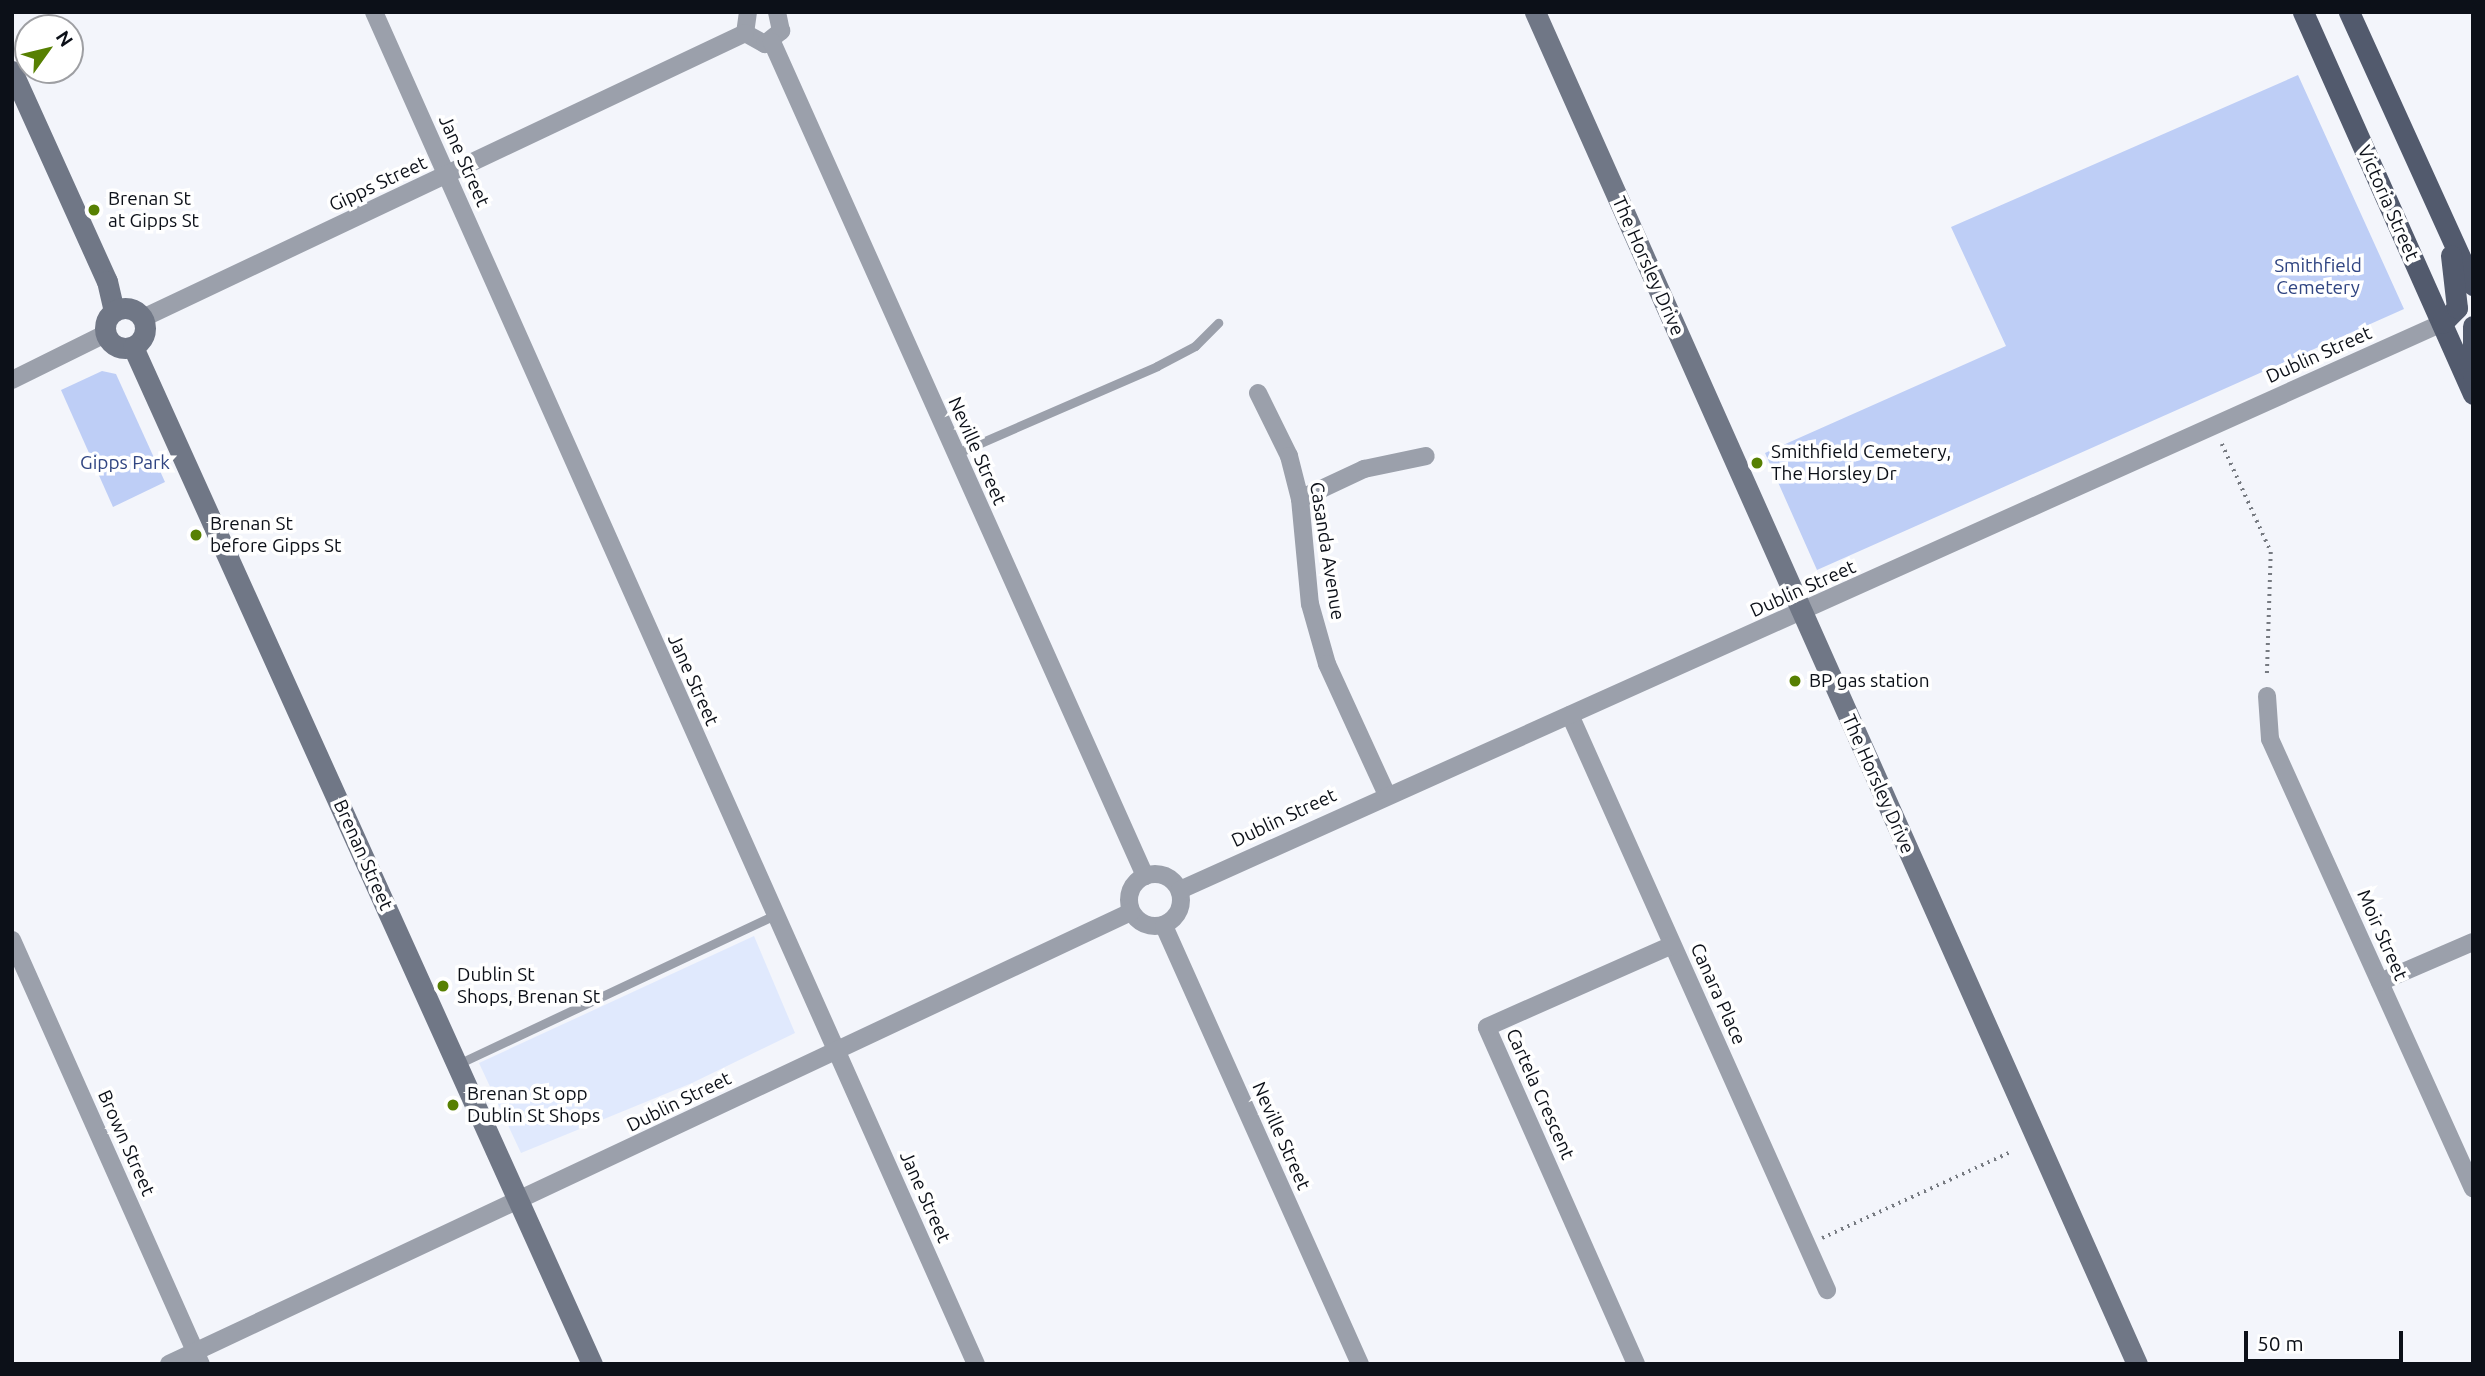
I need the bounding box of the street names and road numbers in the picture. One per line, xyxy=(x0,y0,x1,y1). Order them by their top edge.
street label: Jane Street xyxy=(434,112,494,210)
street label: Victoria Street xyxy=(2352,142,2424,264)
street label: Gipps Street xyxy=(326,151,430,217)
street label: The Horsley Drive xyxy=(1607,193,1689,339)
street label: Dublin Street xyxy=(2263,322,2375,388)
street label: Neville Street xyxy=(943,393,1011,509)
street label: Casanda Avenue xyxy=(1305,480,1349,622)
street label: Dublin Street xyxy=(1747,556,1859,622)
street label: Jane Street xyxy=(663,631,723,729)
street label: The Horsley Drive xyxy=(1837,711,1919,857)
street label: Dublin Street xyxy=(1228,784,1340,852)
street label: Brenan Street xyxy=(328,796,398,914)
street label: Moir Street xyxy=(2352,886,2412,984)
street label: Canara Place xyxy=(1685,940,1751,1048)
street label: Cartela Crescent xyxy=(1501,1025,1579,1163)
street label: Dublin Street xyxy=(623,1067,735,1137)
street label: Neville Street xyxy=(1247,1078,1315,1194)
street label: Brown Street xyxy=(93,1087,159,1199)
street label: Jane Street xyxy=(895,1148,955,1246)

